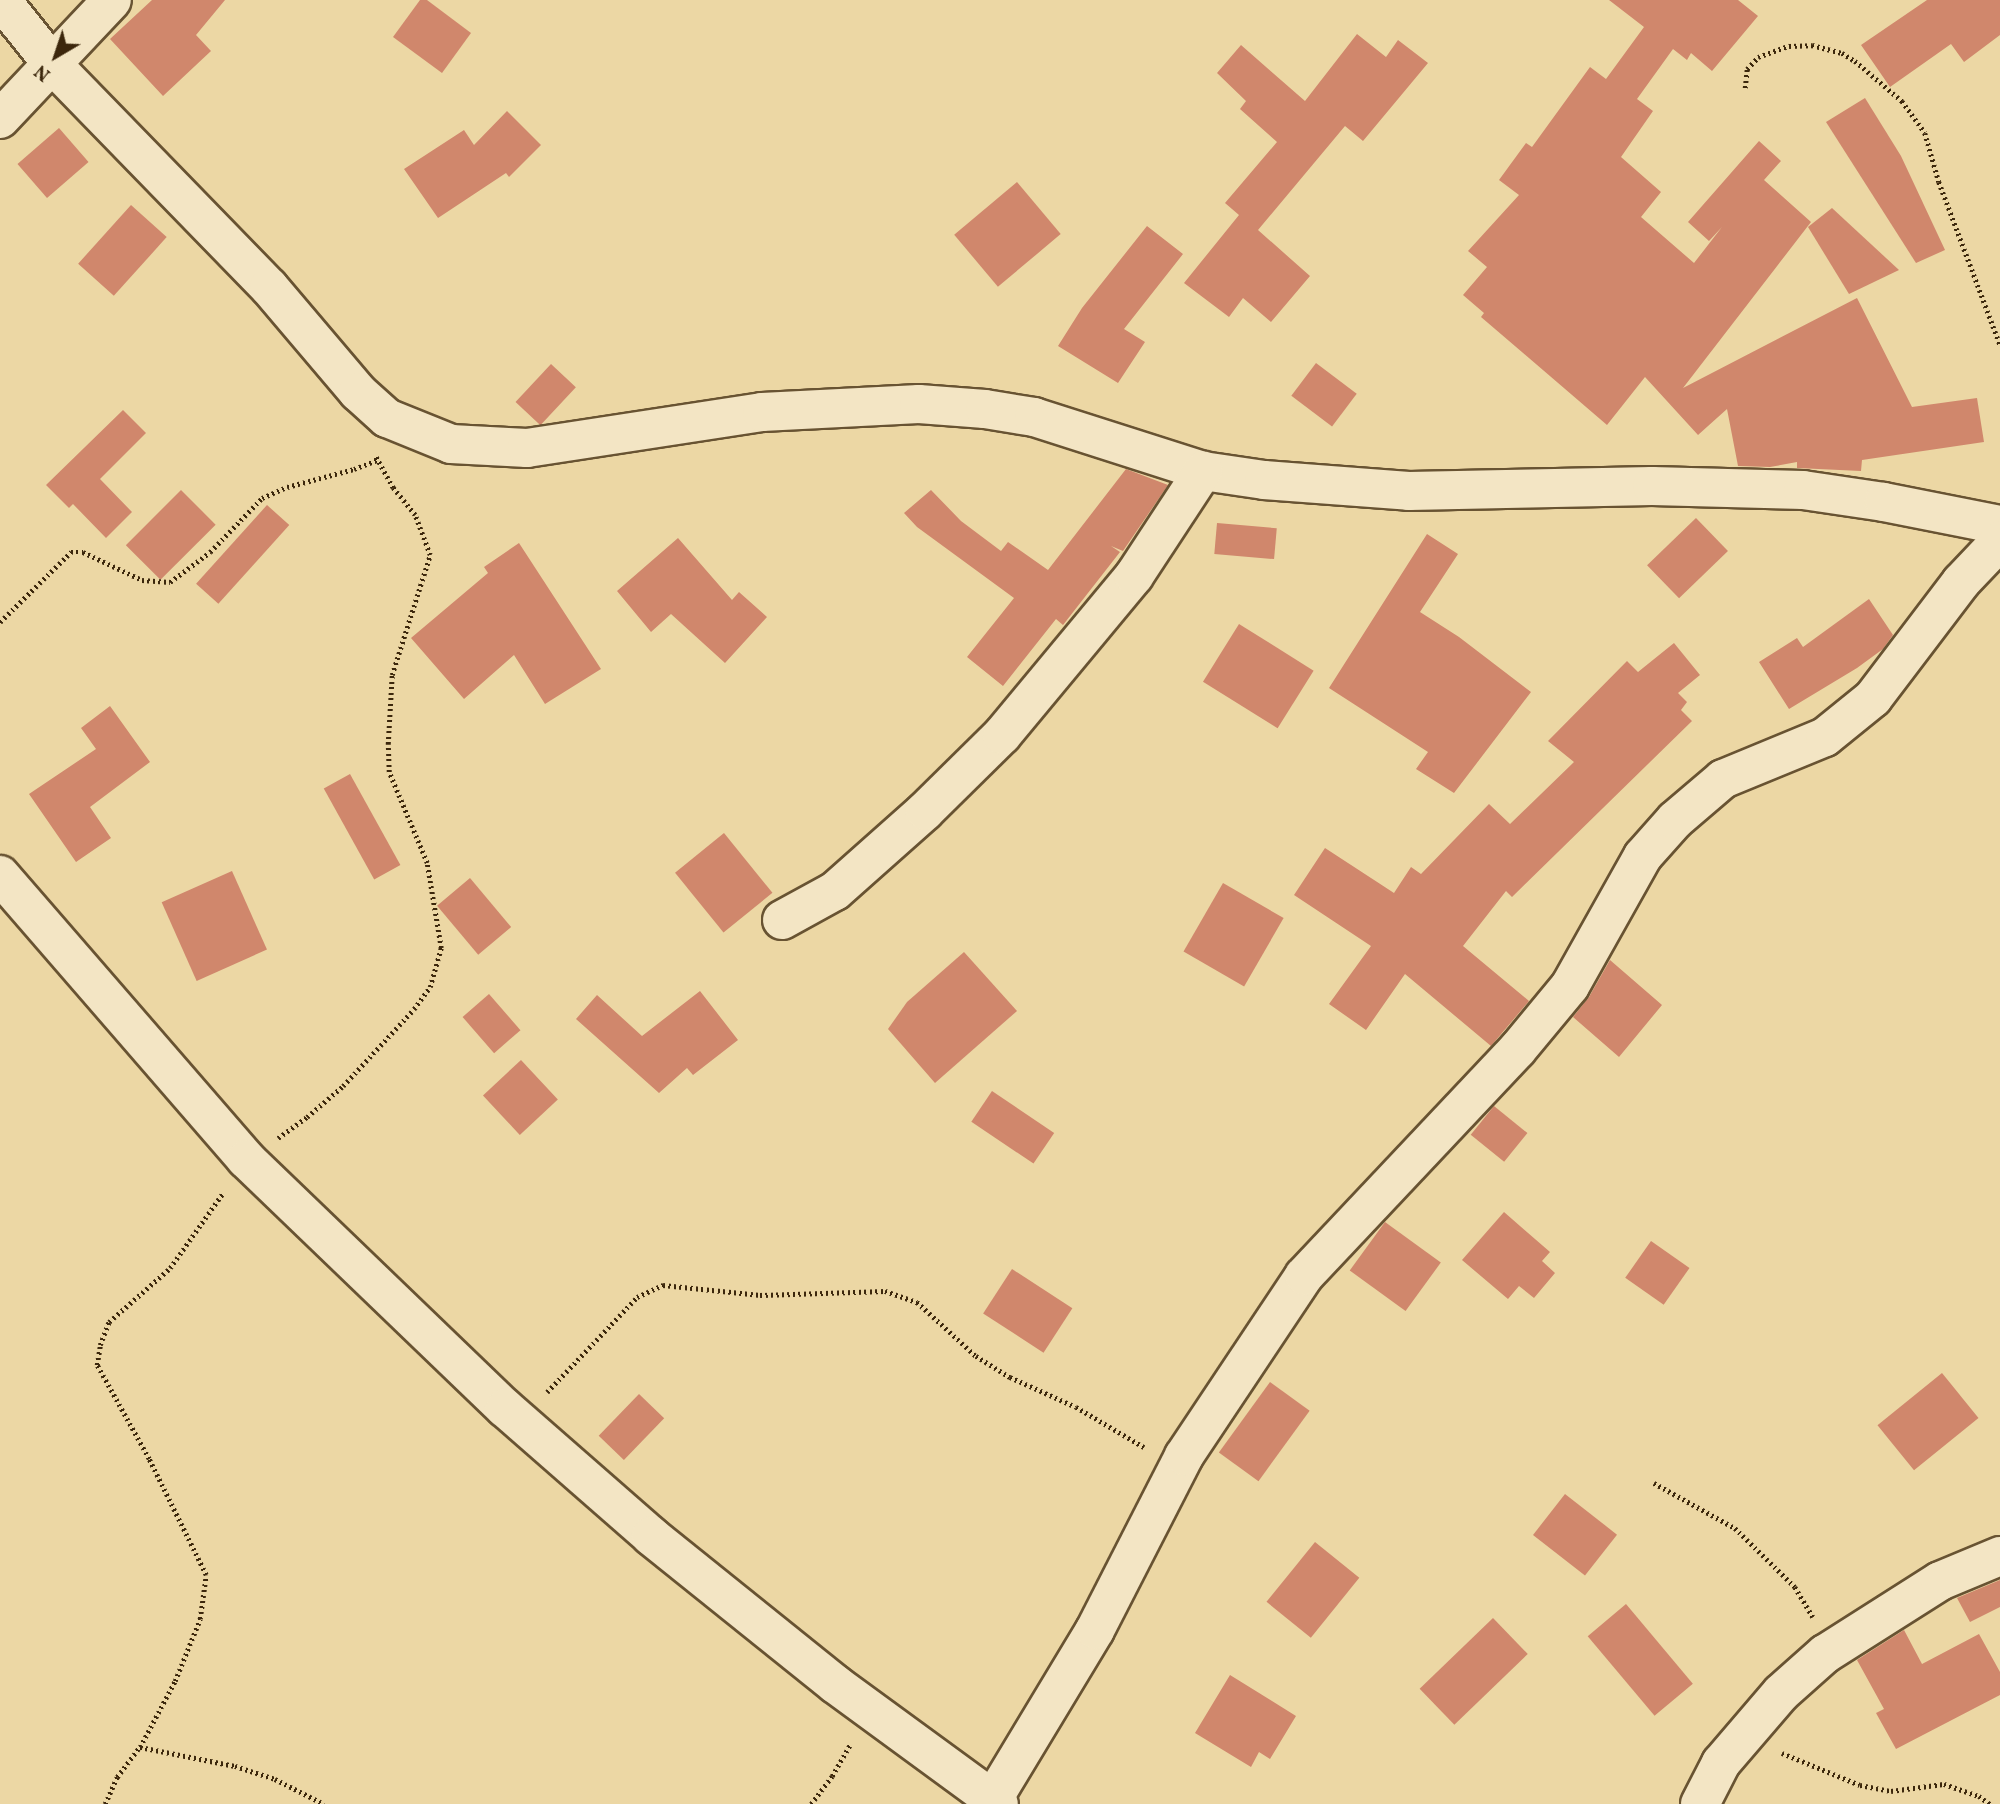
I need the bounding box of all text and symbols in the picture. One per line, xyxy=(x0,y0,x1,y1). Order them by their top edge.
north arrow xyxy=(21,21,91,91)
text: N xyxy=(29,58,56,87)

